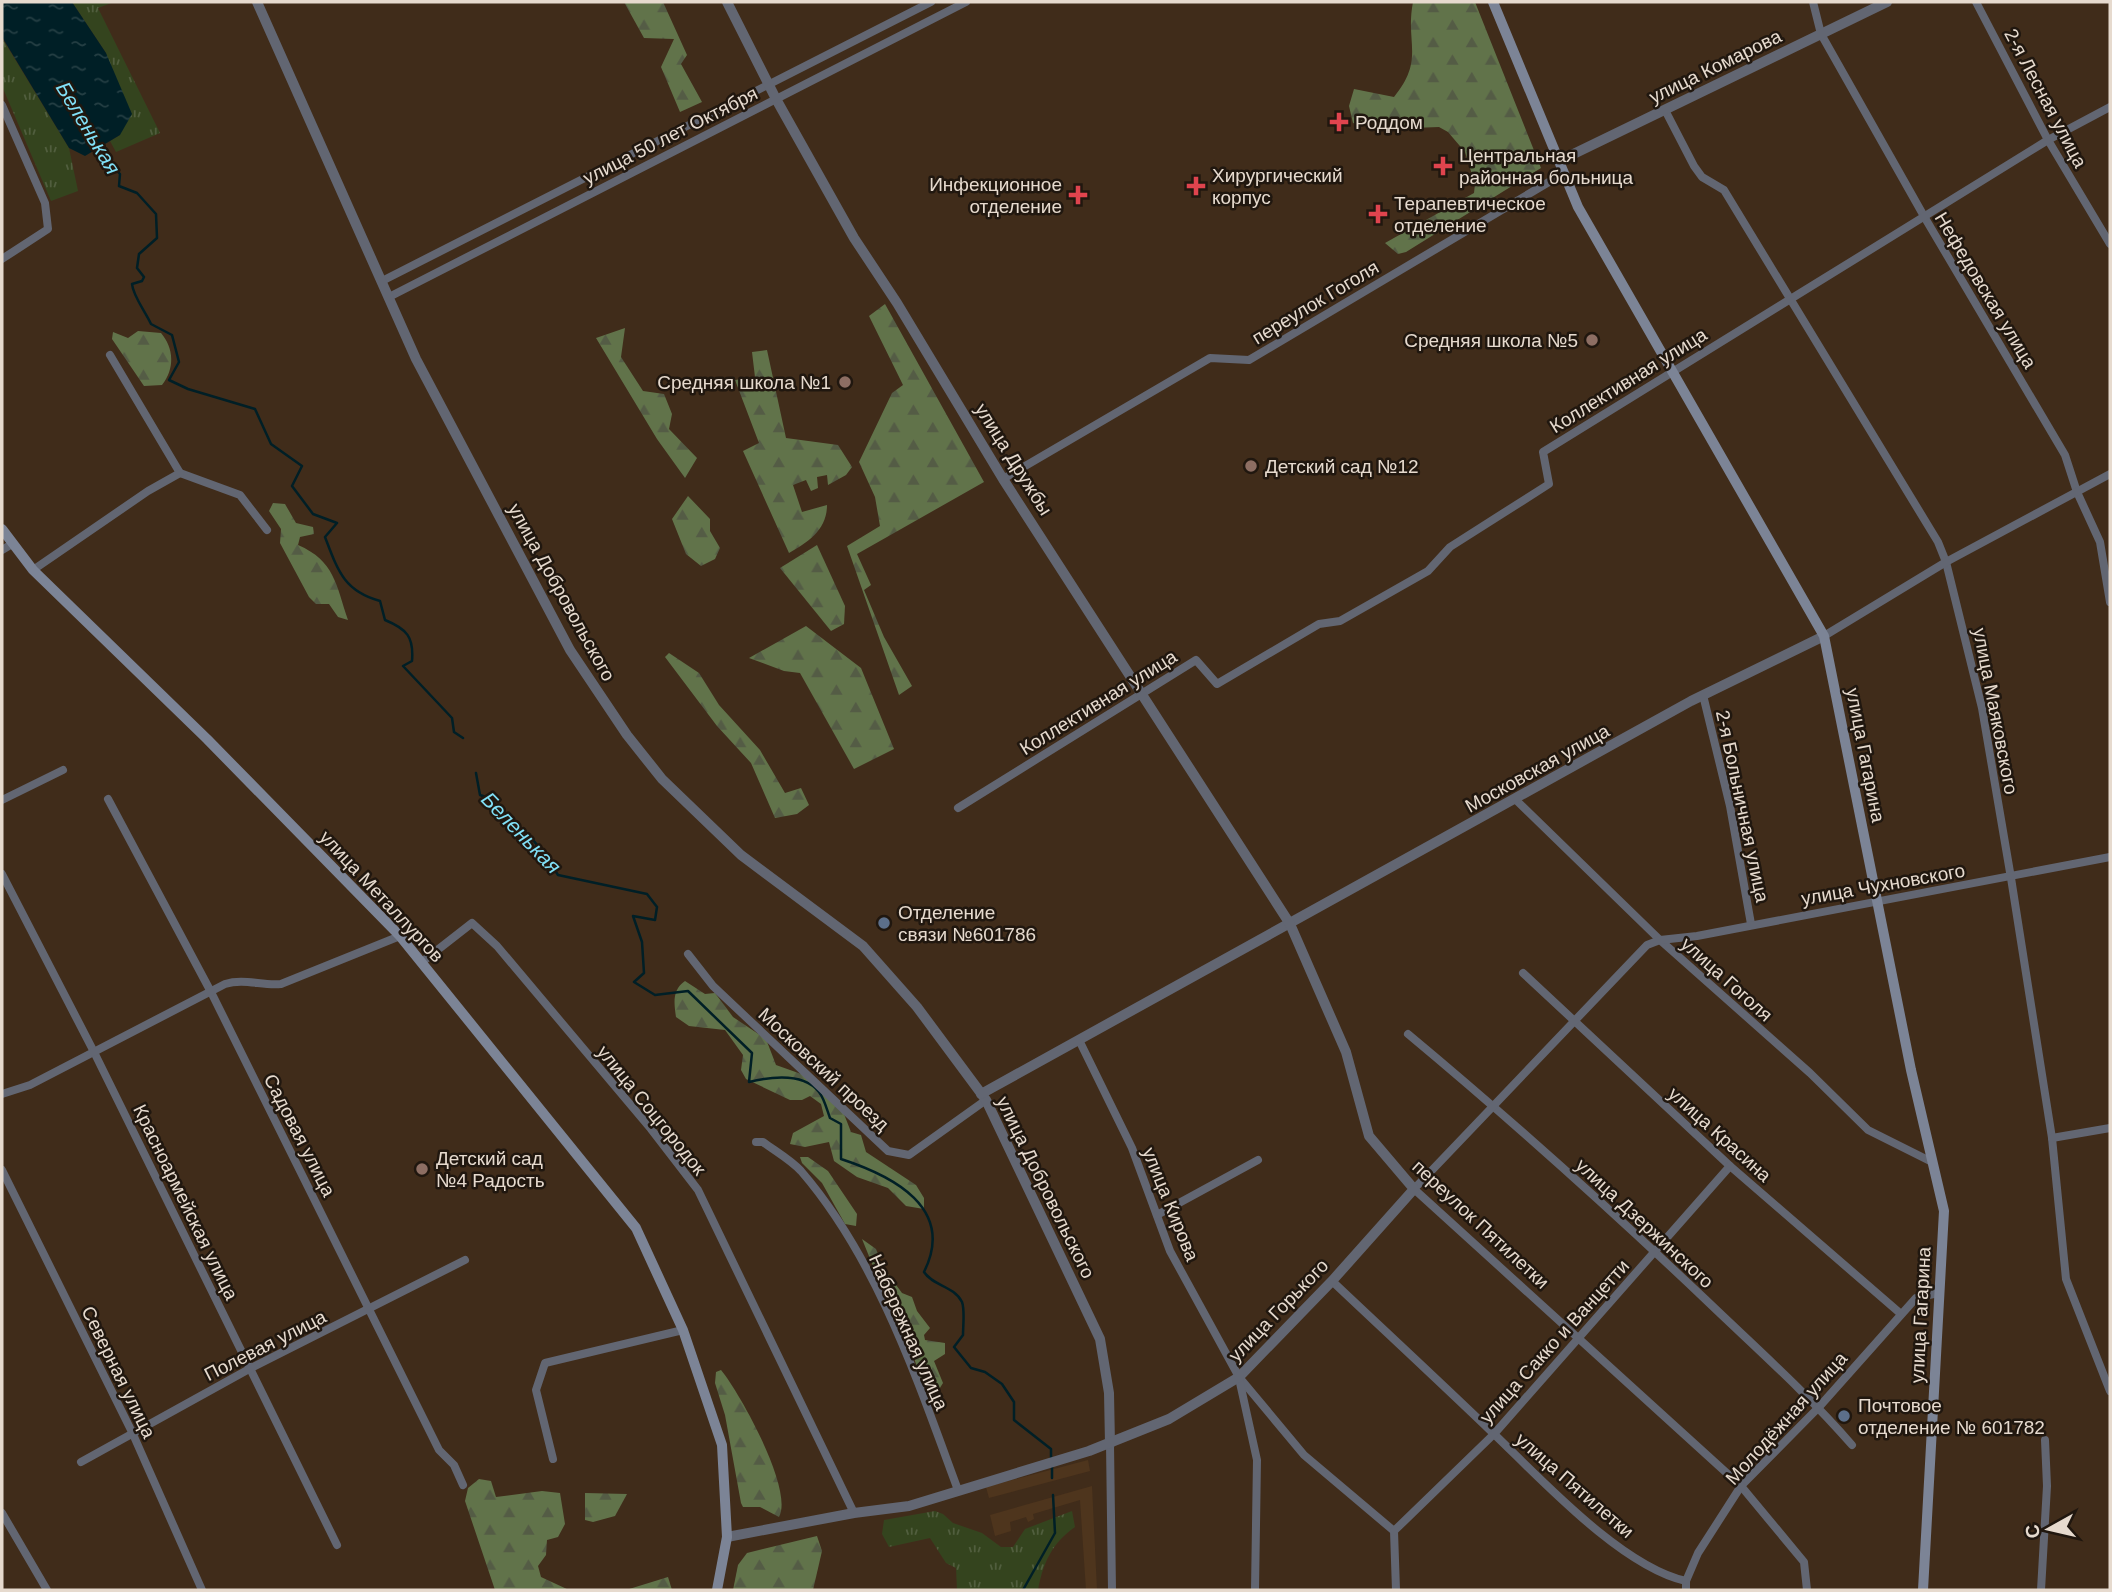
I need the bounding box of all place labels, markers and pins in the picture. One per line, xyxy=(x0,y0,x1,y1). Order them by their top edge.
marker: Роддом xyxy=(1329,112,1349,132)
place label: Роддом xyxy=(1355,112,1423,133)
place label: Центральная районная больница xyxy=(1459,145,1633,188)
marker: Центральная районная больница xyxy=(1433,156,1453,176)
place label: Хирургический корпус xyxy=(1212,165,1343,208)
place label: Инфекционное отделение xyxy=(929,174,1062,217)
marker: Хирургический корпус xyxy=(1186,176,1206,196)
marker: Инфекционное отделение xyxy=(1068,185,1088,205)
place label: Терапевтическое отделение xyxy=(1394,193,1546,236)
marker: Терапевтическое отделение xyxy=(1368,204,1388,224)
place label: Средняя школа №5 xyxy=(1404,330,1578,351)
marker: Средняя школа №5 xyxy=(1584,332,1600,348)
place label: Средняя школа №1 xyxy=(657,372,831,393)
marker: Средняя школа №1 xyxy=(837,374,853,390)
place label: Детский сад №12 xyxy=(1265,456,1419,477)
marker: Детский сад №12 xyxy=(1243,458,1259,474)
place label: Отделение связи №601786 xyxy=(898,902,1036,945)
marker: Отделение связи №601786 xyxy=(876,915,892,931)
place label: Детский сад №4 Радость xyxy=(436,1148,545,1191)
marker: Детский сад №4 Радость xyxy=(414,1161,430,1177)
place label: Почтовое отделение № 601782 xyxy=(1858,1395,2045,1438)
marker: Почтовое отделение № 601782 xyxy=(1836,1408,1852,1424)

